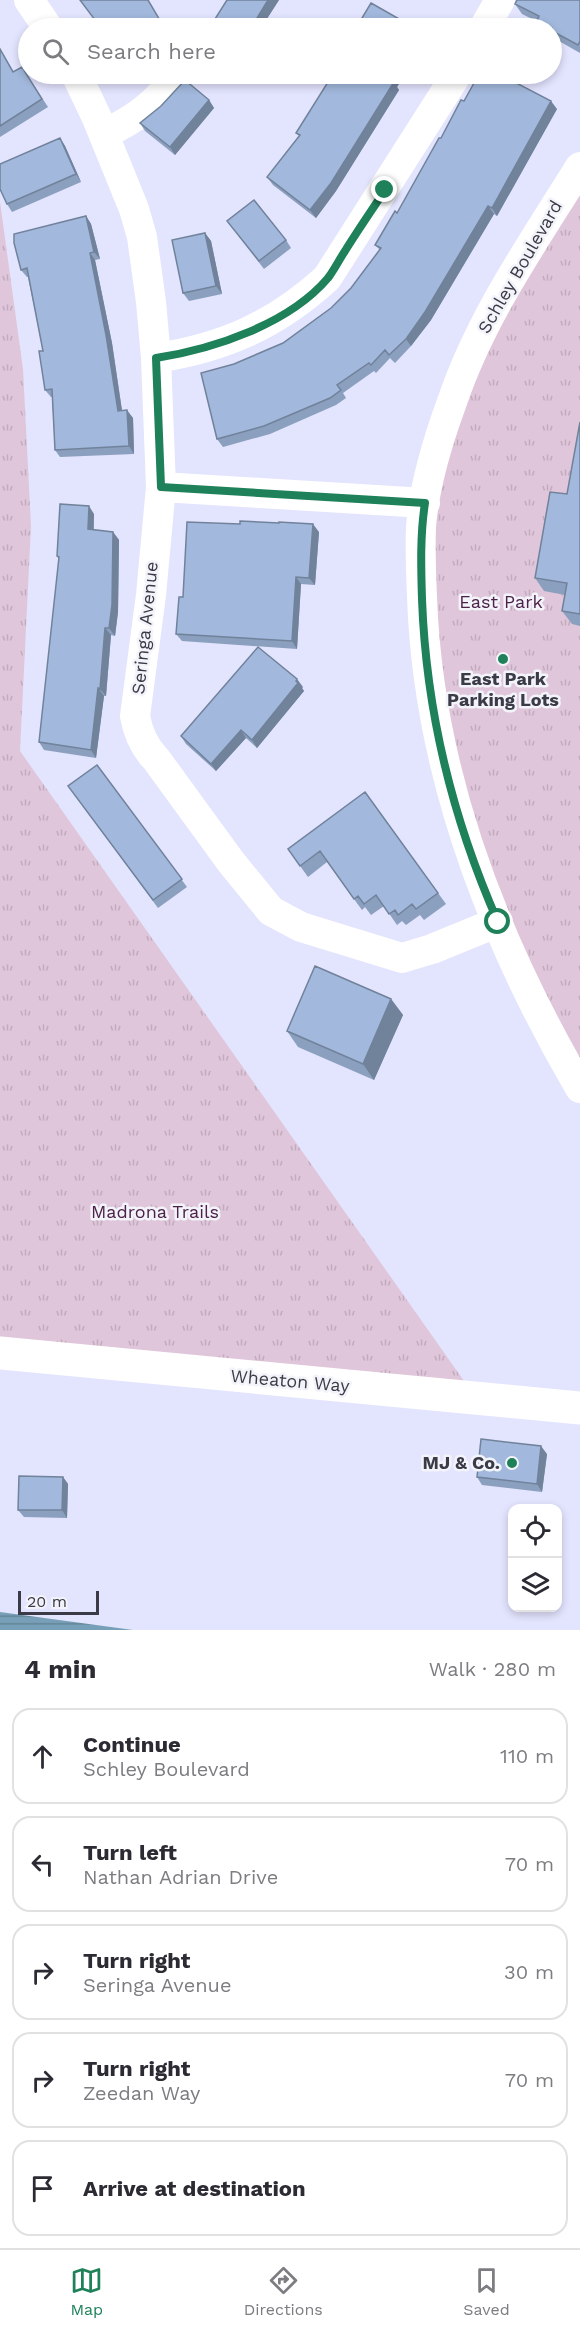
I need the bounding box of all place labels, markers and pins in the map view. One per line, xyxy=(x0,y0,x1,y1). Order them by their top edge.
marker: East Park Parking Lots xyxy=(496,652,510,666)
place label: East Park Parking Lots xyxy=(447,668,559,710)
place label: MJ & Co. xyxy=(423,1452,500,1473)
marker: MJ & Co. xyxy=(505,1456,519,1470)

